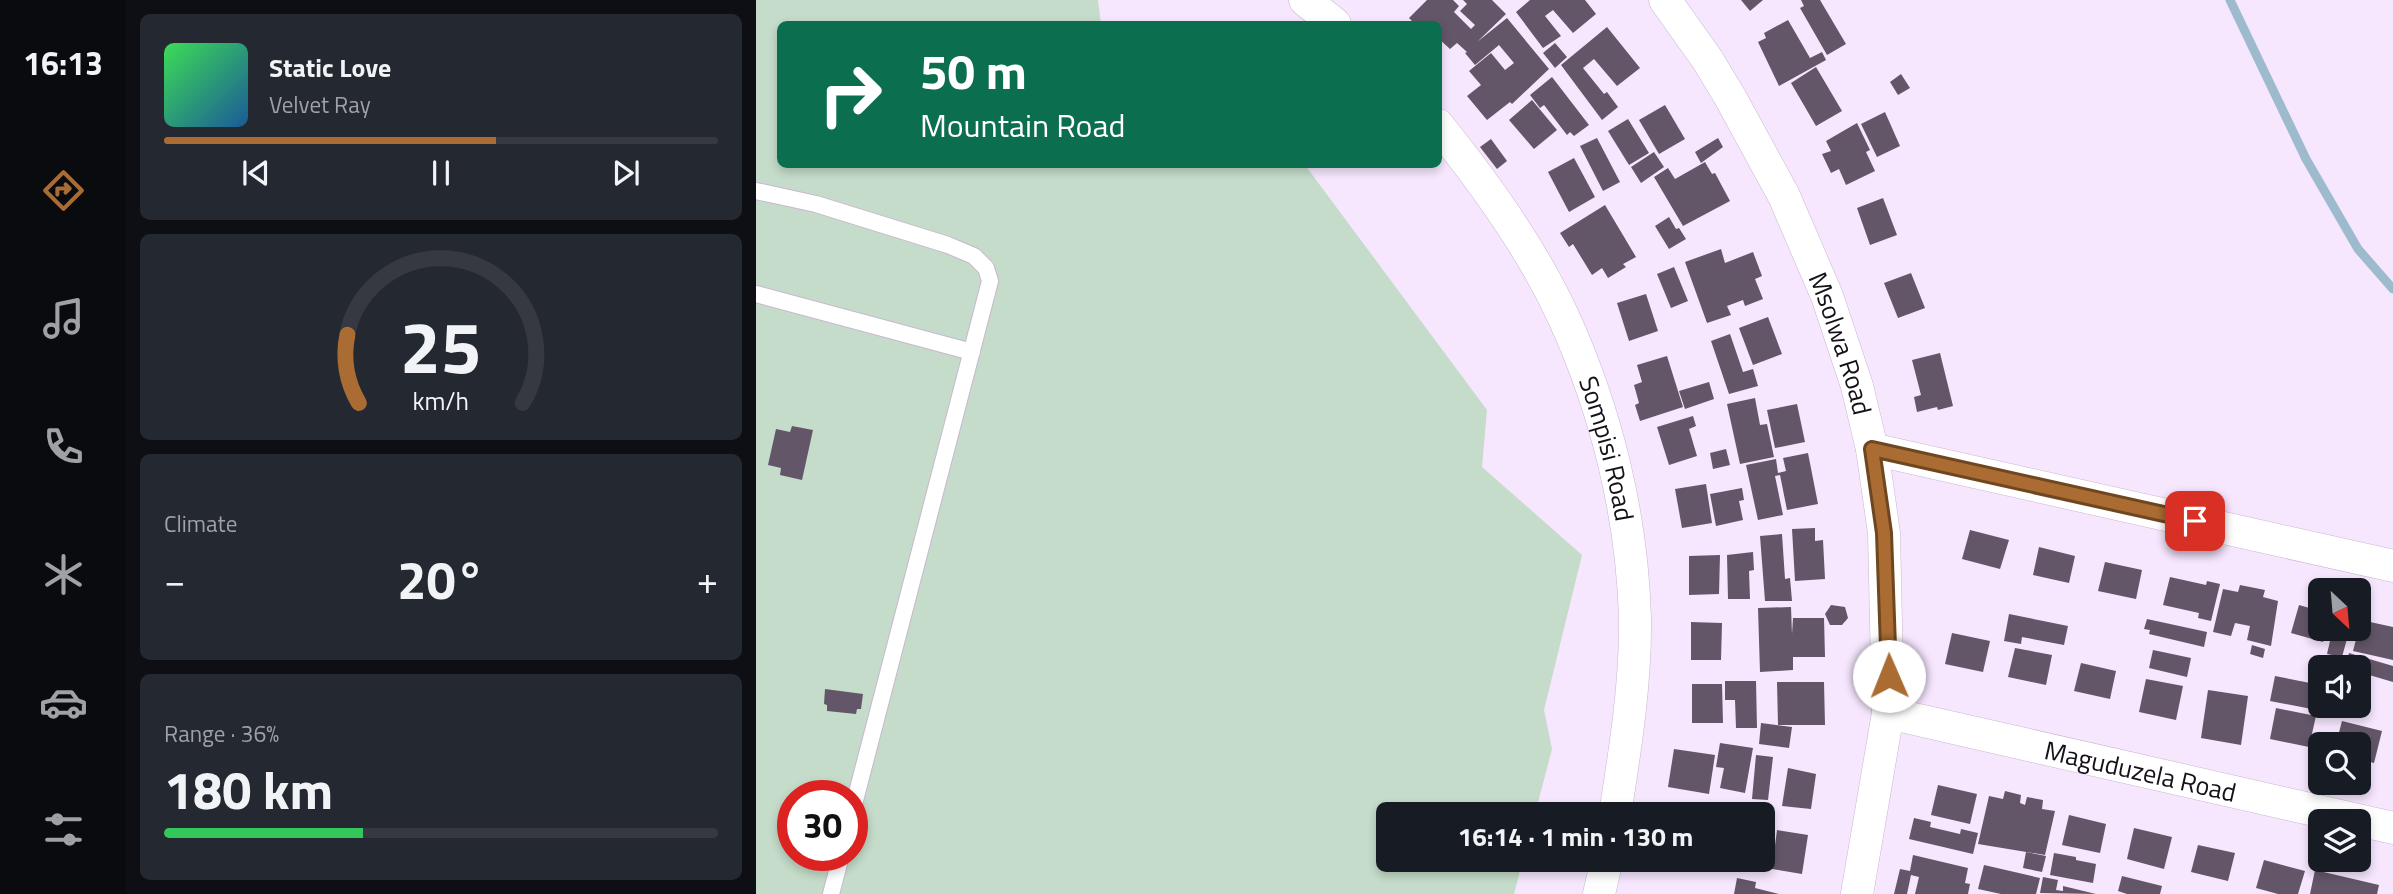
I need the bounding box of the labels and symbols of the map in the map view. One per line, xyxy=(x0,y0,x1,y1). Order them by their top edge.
street label: Msolwa Road xyxy=(1799,266,1883,419)
street label: Sompisi Road xyxy=(1570,370,1645,524)
pin xyxy=(2165,491,2225,551)
north arrow xyxy=(2308,578,2371,640)
position arrow xyxy=(1852,639,1926,713)
street label: Maguduzela Road xyxy=(2041,730,2240,811)
speed limit sign: 30 xyxy=(777,780,868,871)

